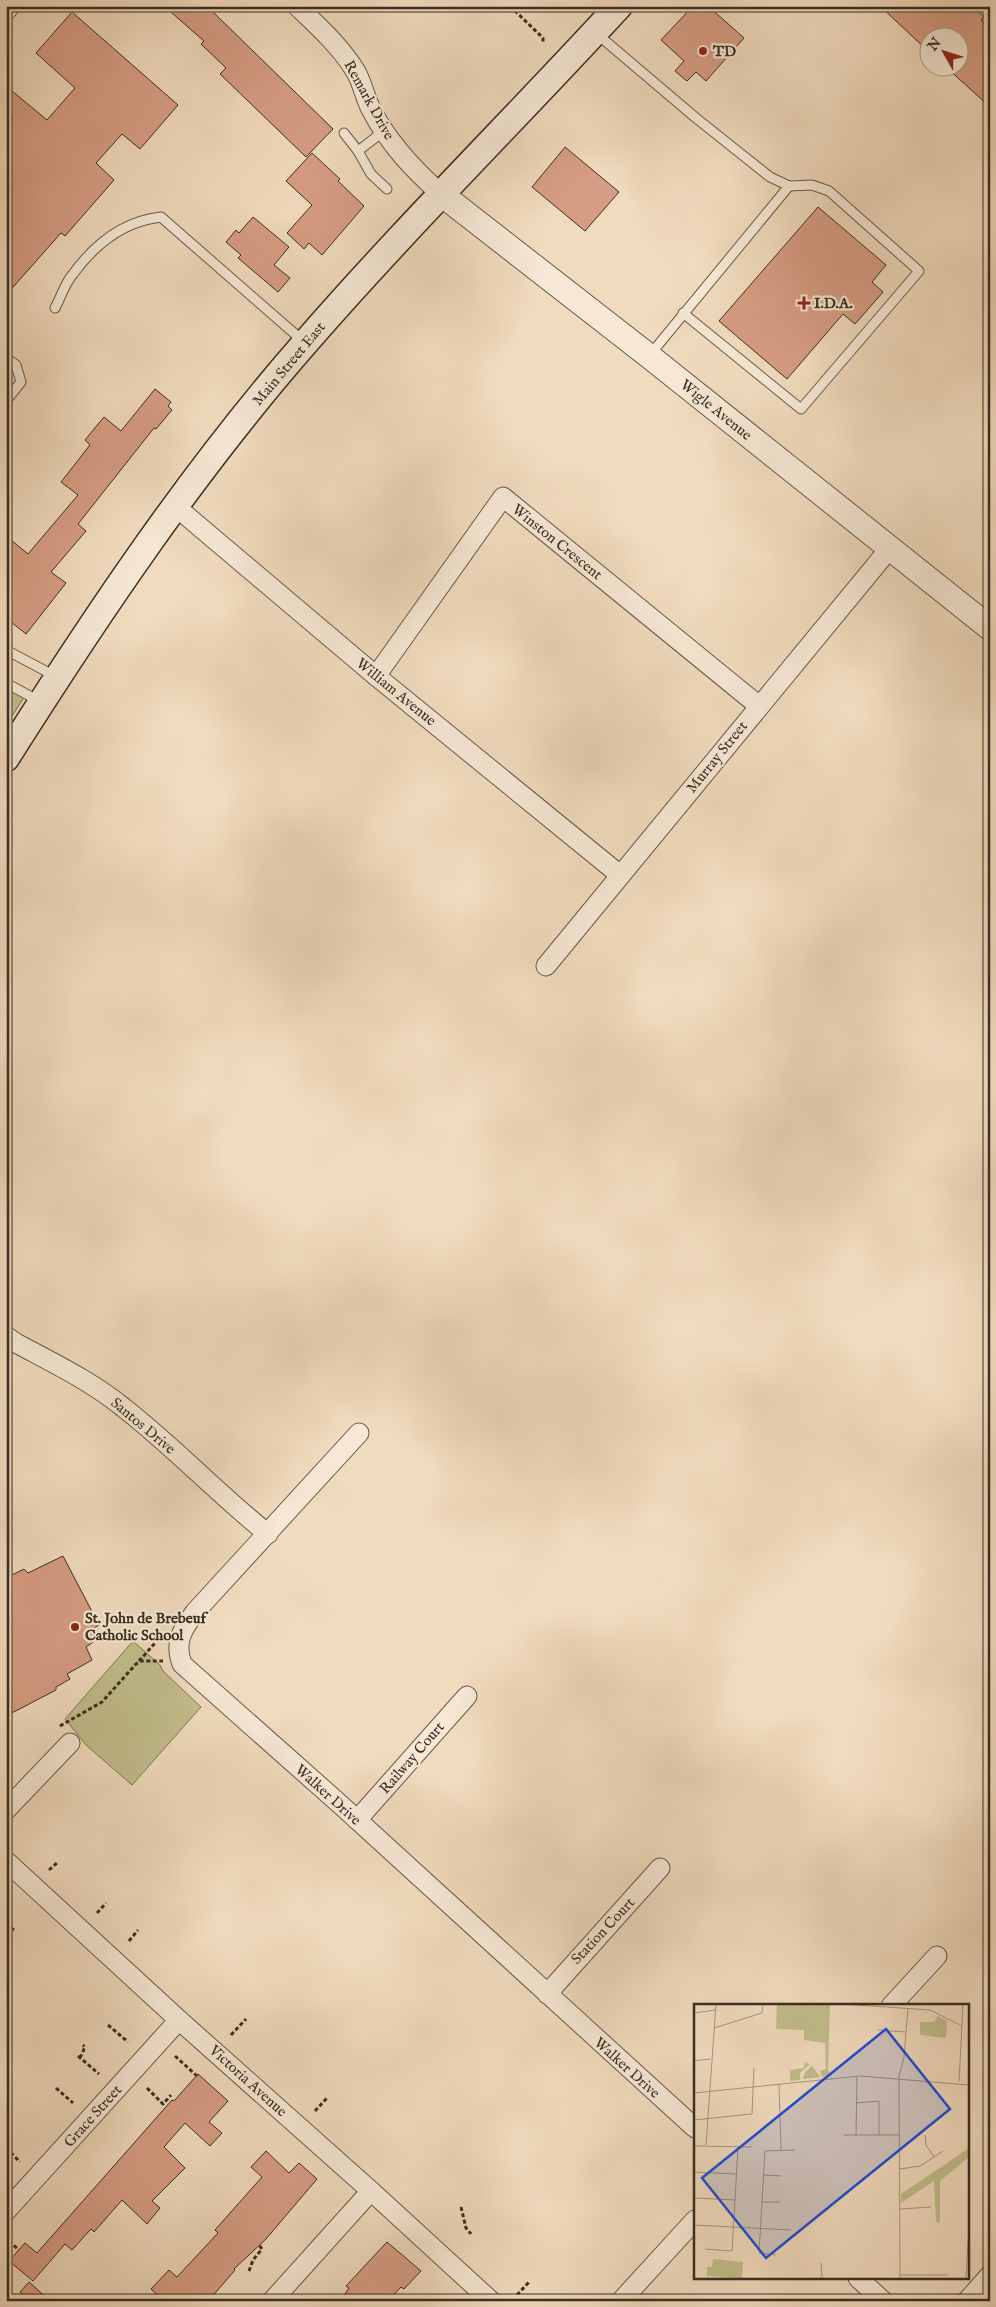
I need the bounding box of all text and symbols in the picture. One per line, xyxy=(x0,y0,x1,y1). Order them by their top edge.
north arrow xyxy=(918,28,968,78)
text: N xyxy=(923,34,945,56)
place label: TD xyxy=(712,42,736,61)
marker: TD xyxy=(697,45,709,57)
street label: Remark Drive xyxy=(339,57,399,143)
place label: I.D.A. xyxy=(814,294,853,313)
marker: I.D.A. xyxy=(798,297,810,309)
street label: Main Street East xyxy=(248,318,330,410)
street label: Wigle Avenue xyxy=(676,375,756,445)
street label: Winston Crescent xyxy=(508,500,606,584)
street label: William Avenue xyxy=(352,654,440,730)
street label: Murray Street xyxy=(682,717,752,797)
street label: Santos Drive xyxy=(107,1393,179,1459)
place label: St. John de Brebeuf Catholic School xyxy=(85,1609,208,1645)
marker: St. John de Brebeuf Catholic School xyxy=(69,1621,81,1633)
street label: Railway Court xyxy=(375,1718,449,1798)
street label: Walker Drive xyxy=(291,1760,365,1830)
street label: Station Court xyxy=(567,1893,639,1969)
inset map xyxy=(694,2004,968,2280)
street label: Walker Drive xyxy=(590,2033,664,2103)
street label: Victoria Avenue xyxy=(204,2040,291,2121)
street label: Grace Street xyxy=(60,2081,126,2151)

